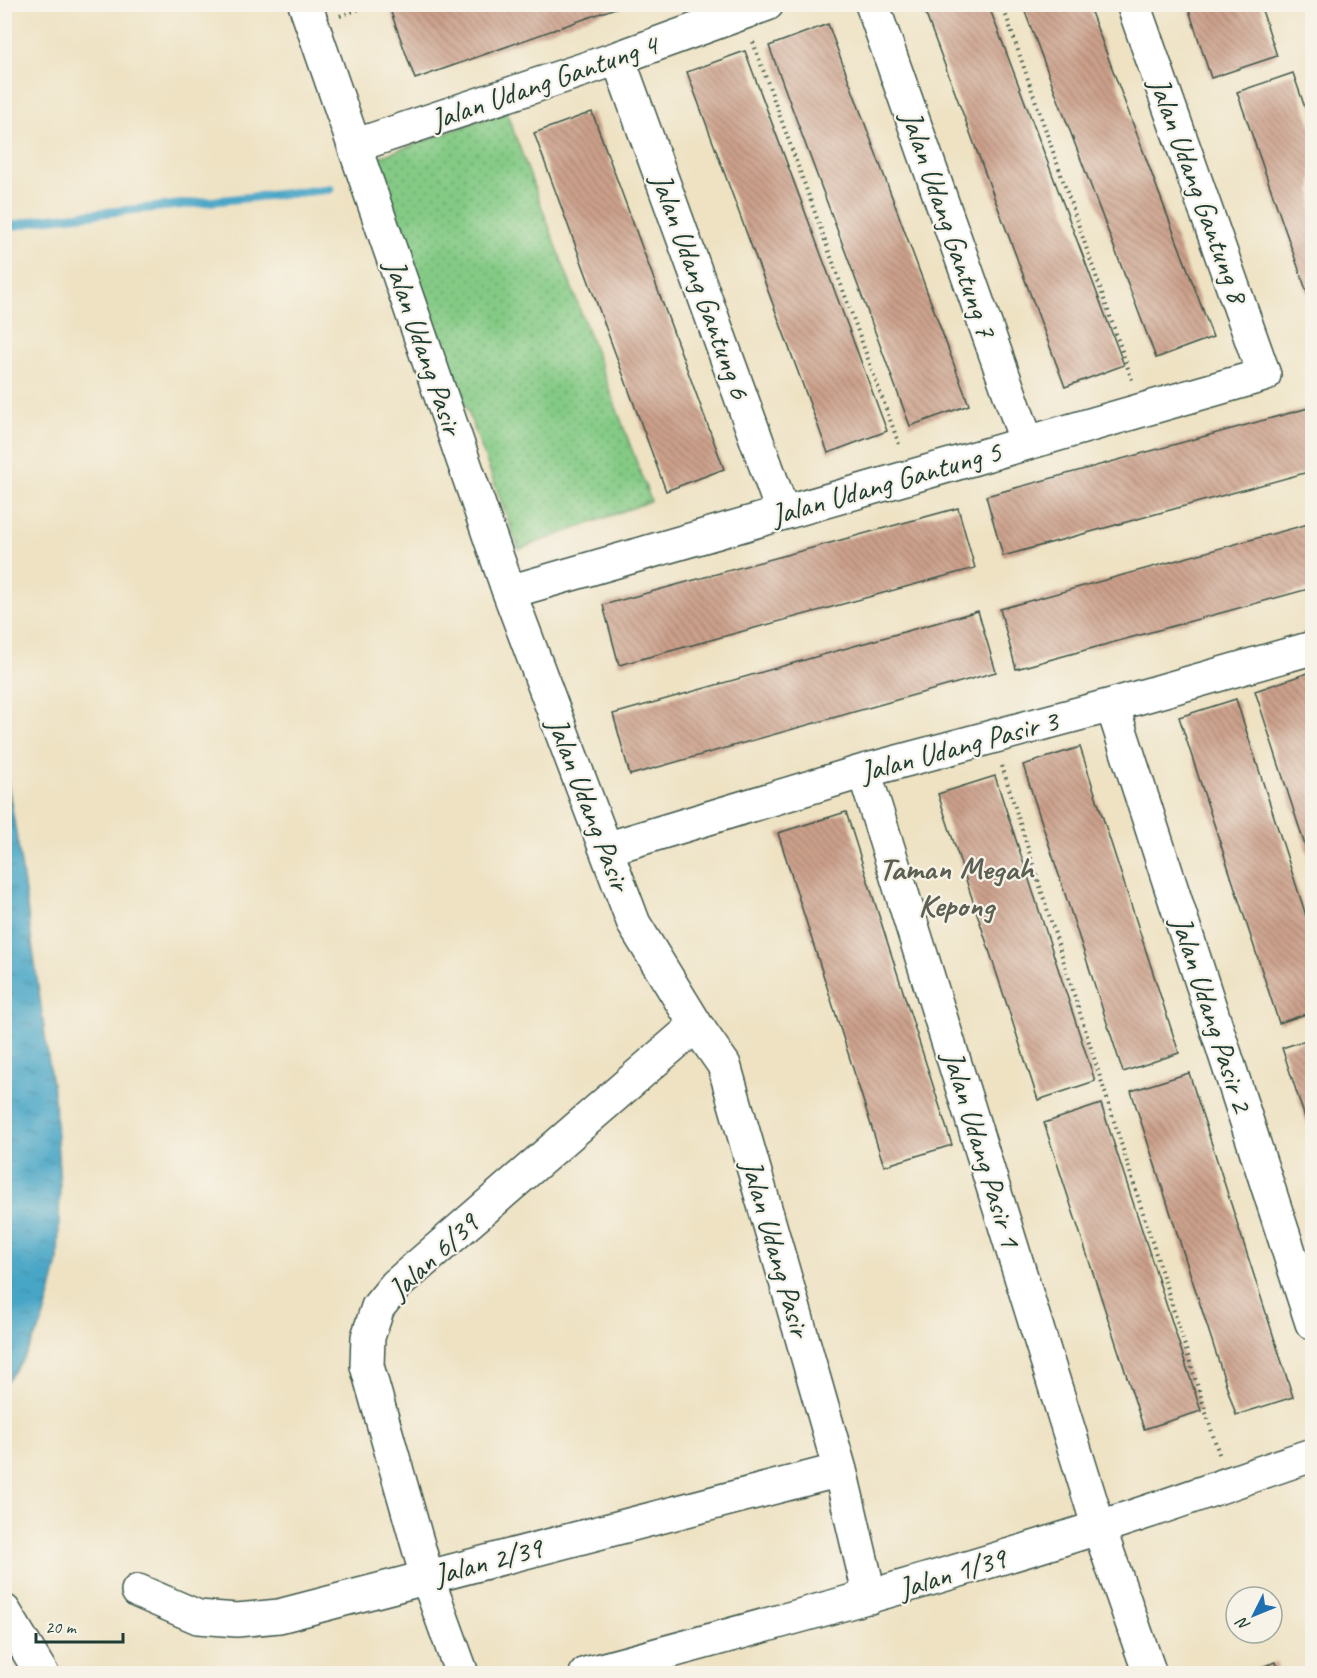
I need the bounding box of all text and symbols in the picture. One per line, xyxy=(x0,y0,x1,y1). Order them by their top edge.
street label: Jalan Udang Gantung 4 xyxy=(424,25,665,139)
street label: Jalan Udang Gantung 8 xyxy=(1140,70,1258,310)
street label: Jalan Udang Gantung 7 xyxy=(892,104,1006,344)
street label: Jalan Udang Gantung 6 xyxy=(642,166,760,405)
street label: Jalan Udang Pasir xyxy=(376,253,473,442)
street label: Jalan Udang Gantung 5 xyxy=(765,432,1007,534)
street label: Jalan Udang Pasir 3 xyxy=(854,701,1064,791)
street label: Jalan Udang Pasir xyxy=(538,710,641,899)
district label: Taman Megah Kepong xyxy=(879,848,1035,926)
street label: Jalan Udang Pasir 2 xyxy=(1162,910,1262,1119)
street label: Jalan Udang Pasir 1 xyxy=(934,1044,1030,1253)
street label: Jalan Udang Pasir xyxy=(732,1153,820,1344)
street label: Jalan 6/39 xyxy=(378,1203,488,1309)
street label: Jalan 2/39 xyxy=(428,1528,549,1594)
street label: Jalan 1/39 xyxy=(892,1538,1013,1608)
north arrow xyxy=(1224,1585,1284,1645)
scale bar xyxy=(36,1606,123,1644)
text: N xyxy=(1231,1612,1254,1635)
text: 20 m xyxy=(45,1616,78,1638)

